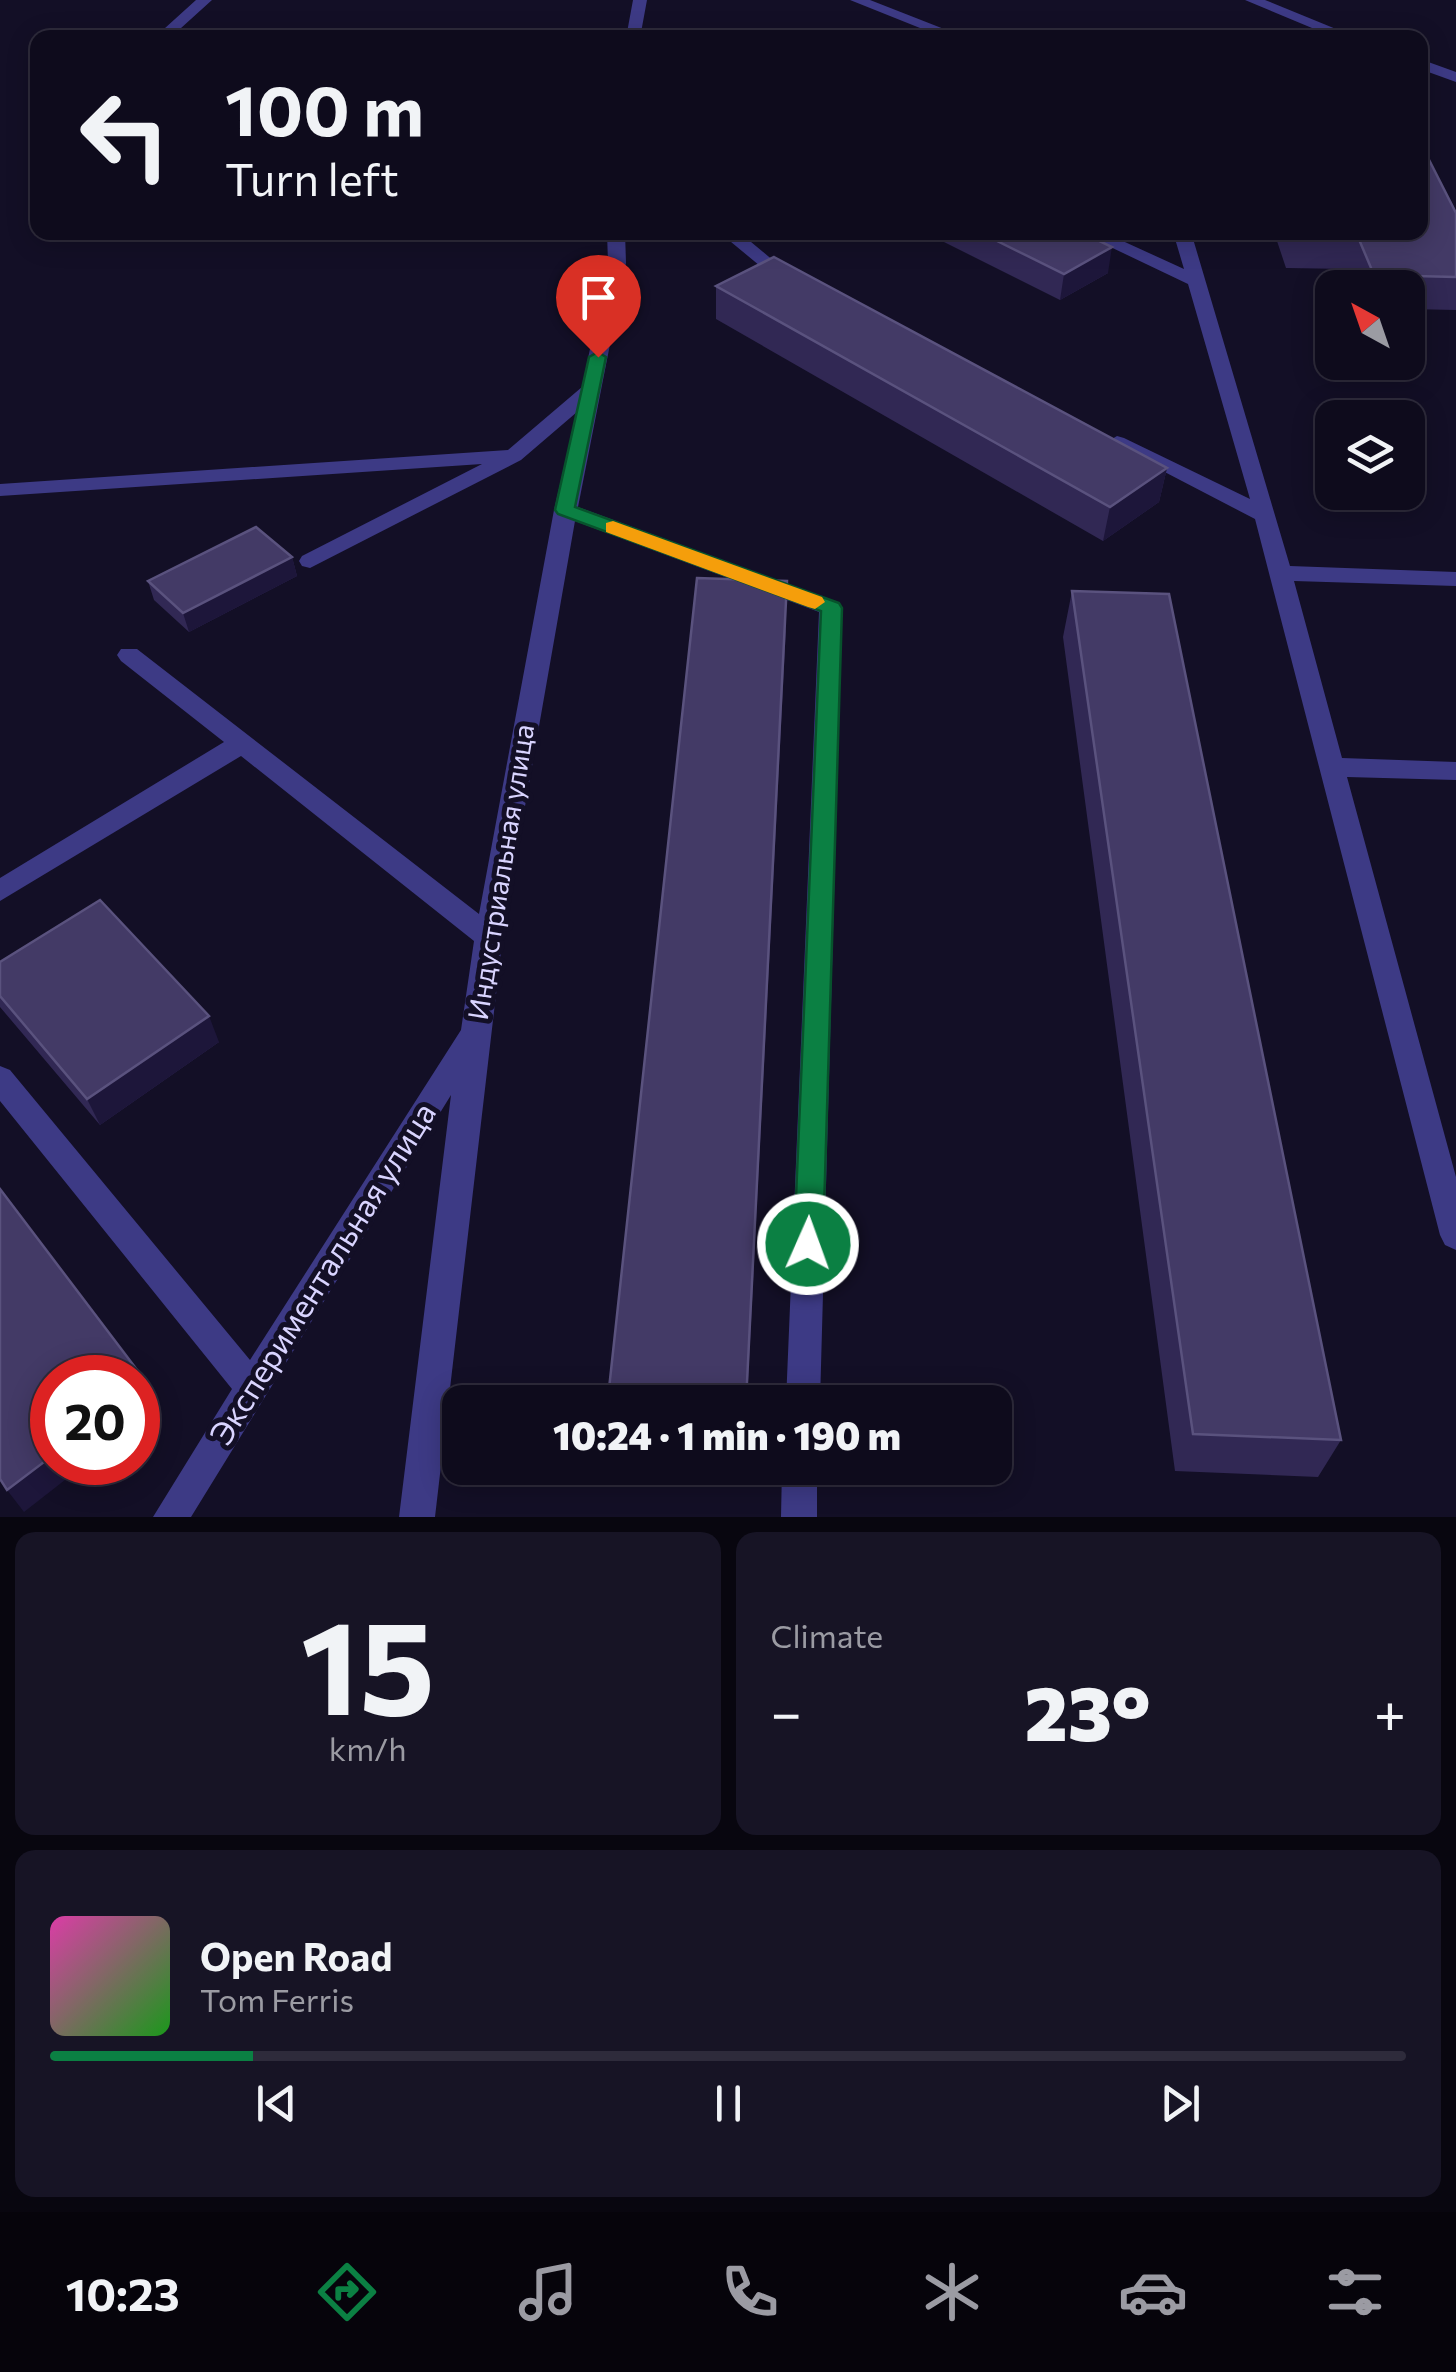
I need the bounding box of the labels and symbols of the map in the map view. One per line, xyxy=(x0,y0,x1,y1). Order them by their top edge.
pin xyxy=(556,255,641,358)
north arrow xyxy=(1315,270,1425,380)
street label: Индустриальная улица xyxy=(460,722,540,1022)
street label: Экспериментальная улица xyxy=(199,1094,443,1451)
position arrow xyxy=(756,1192,860,1296)
speed limit sign: 20 xyxy=(30,1355,160,1485)

